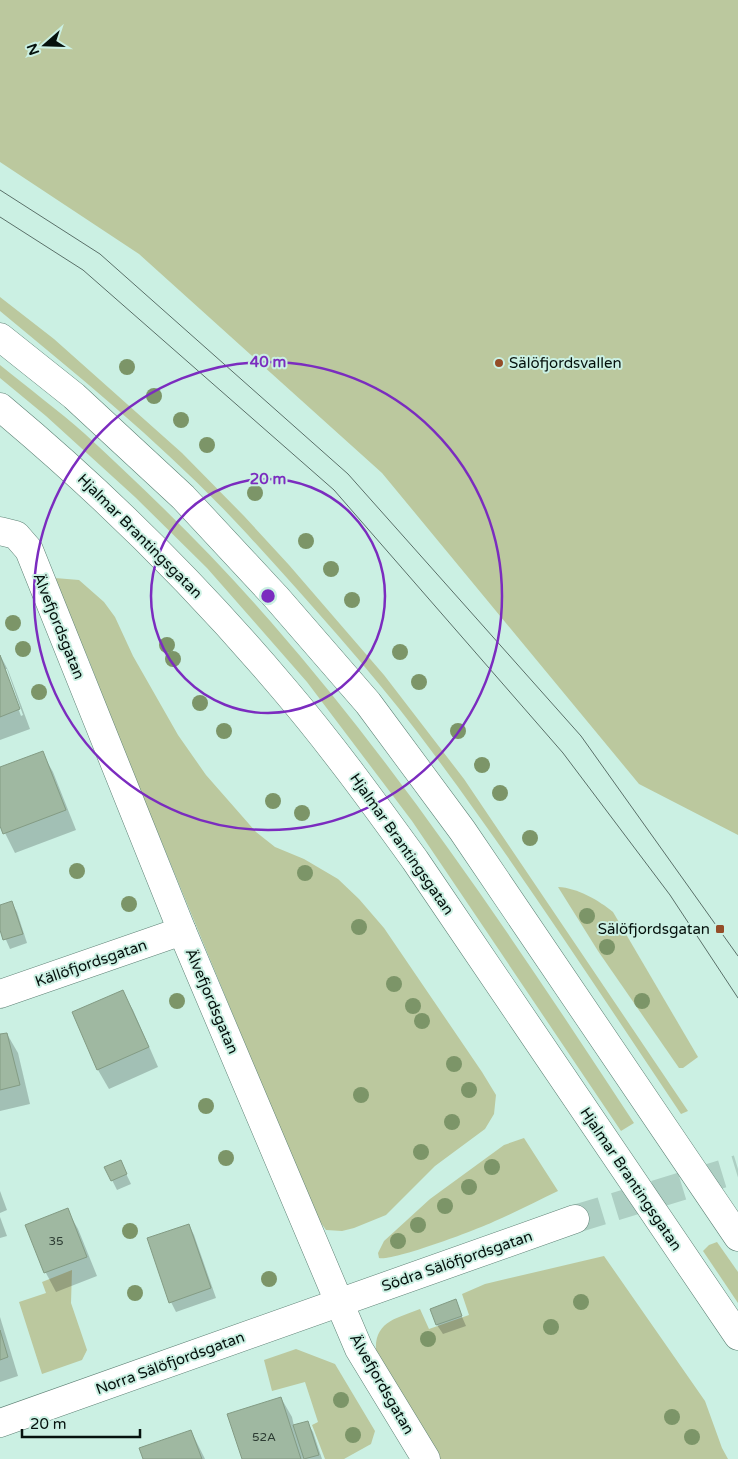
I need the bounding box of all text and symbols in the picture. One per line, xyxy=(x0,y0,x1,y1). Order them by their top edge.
north arrow xyxy=(20,20,70,70)
text: N xyxy=(23,41,43,57)
text: 40 m xyxy=(250,353,286,371)
place label: Sälöfjordsvallen xyxy=(509,354,622,372)
marker: Sälöfjordsvallen xyxy=(493,357,505,369)
street label: Hjalmar Brantingsgatan xyxy=(74,470,206,602)
text: 20 m xyxy=(250,470,286,488)
street label: Älvefjordsgatan xyxy=(29,570,89,682)
centre of rings xyxy=(259,587,277,605)
street label: Hjalmar Brantingsgatan xyxy=(346,770,458,918)
place label: Sälöfjordsgatan xyxy=(598,920,710,938)
marker: Sälöfjordsgatan xyxy=(714,923,726,935)
street label: Källöfjordsgatan xyxy=(33,935,149,991)
street label: Älvefjordsgatan xyxy=(182,945,242,1057)
street label: Hjalmar Brantingsgatan xyxy=(576,1104,686,1254)
street label: Södra Sälöfjordsgatan xyxy=(379,1227,535,1295)
house number: 35 xyxy=(48,1234,64,1248)
street label: Norra Sälöfjordsgatan xyxy=(93,1328,247,1398)
street label: Älvefjordsgatan xyxy=(346,1331,418,1437)
scale bar xyxy=(22,1406,140,1438)
text: 20 m xyxy=(30,1415,67,1433)
house number: 52A xyxy=(252,1430,276,1444)

